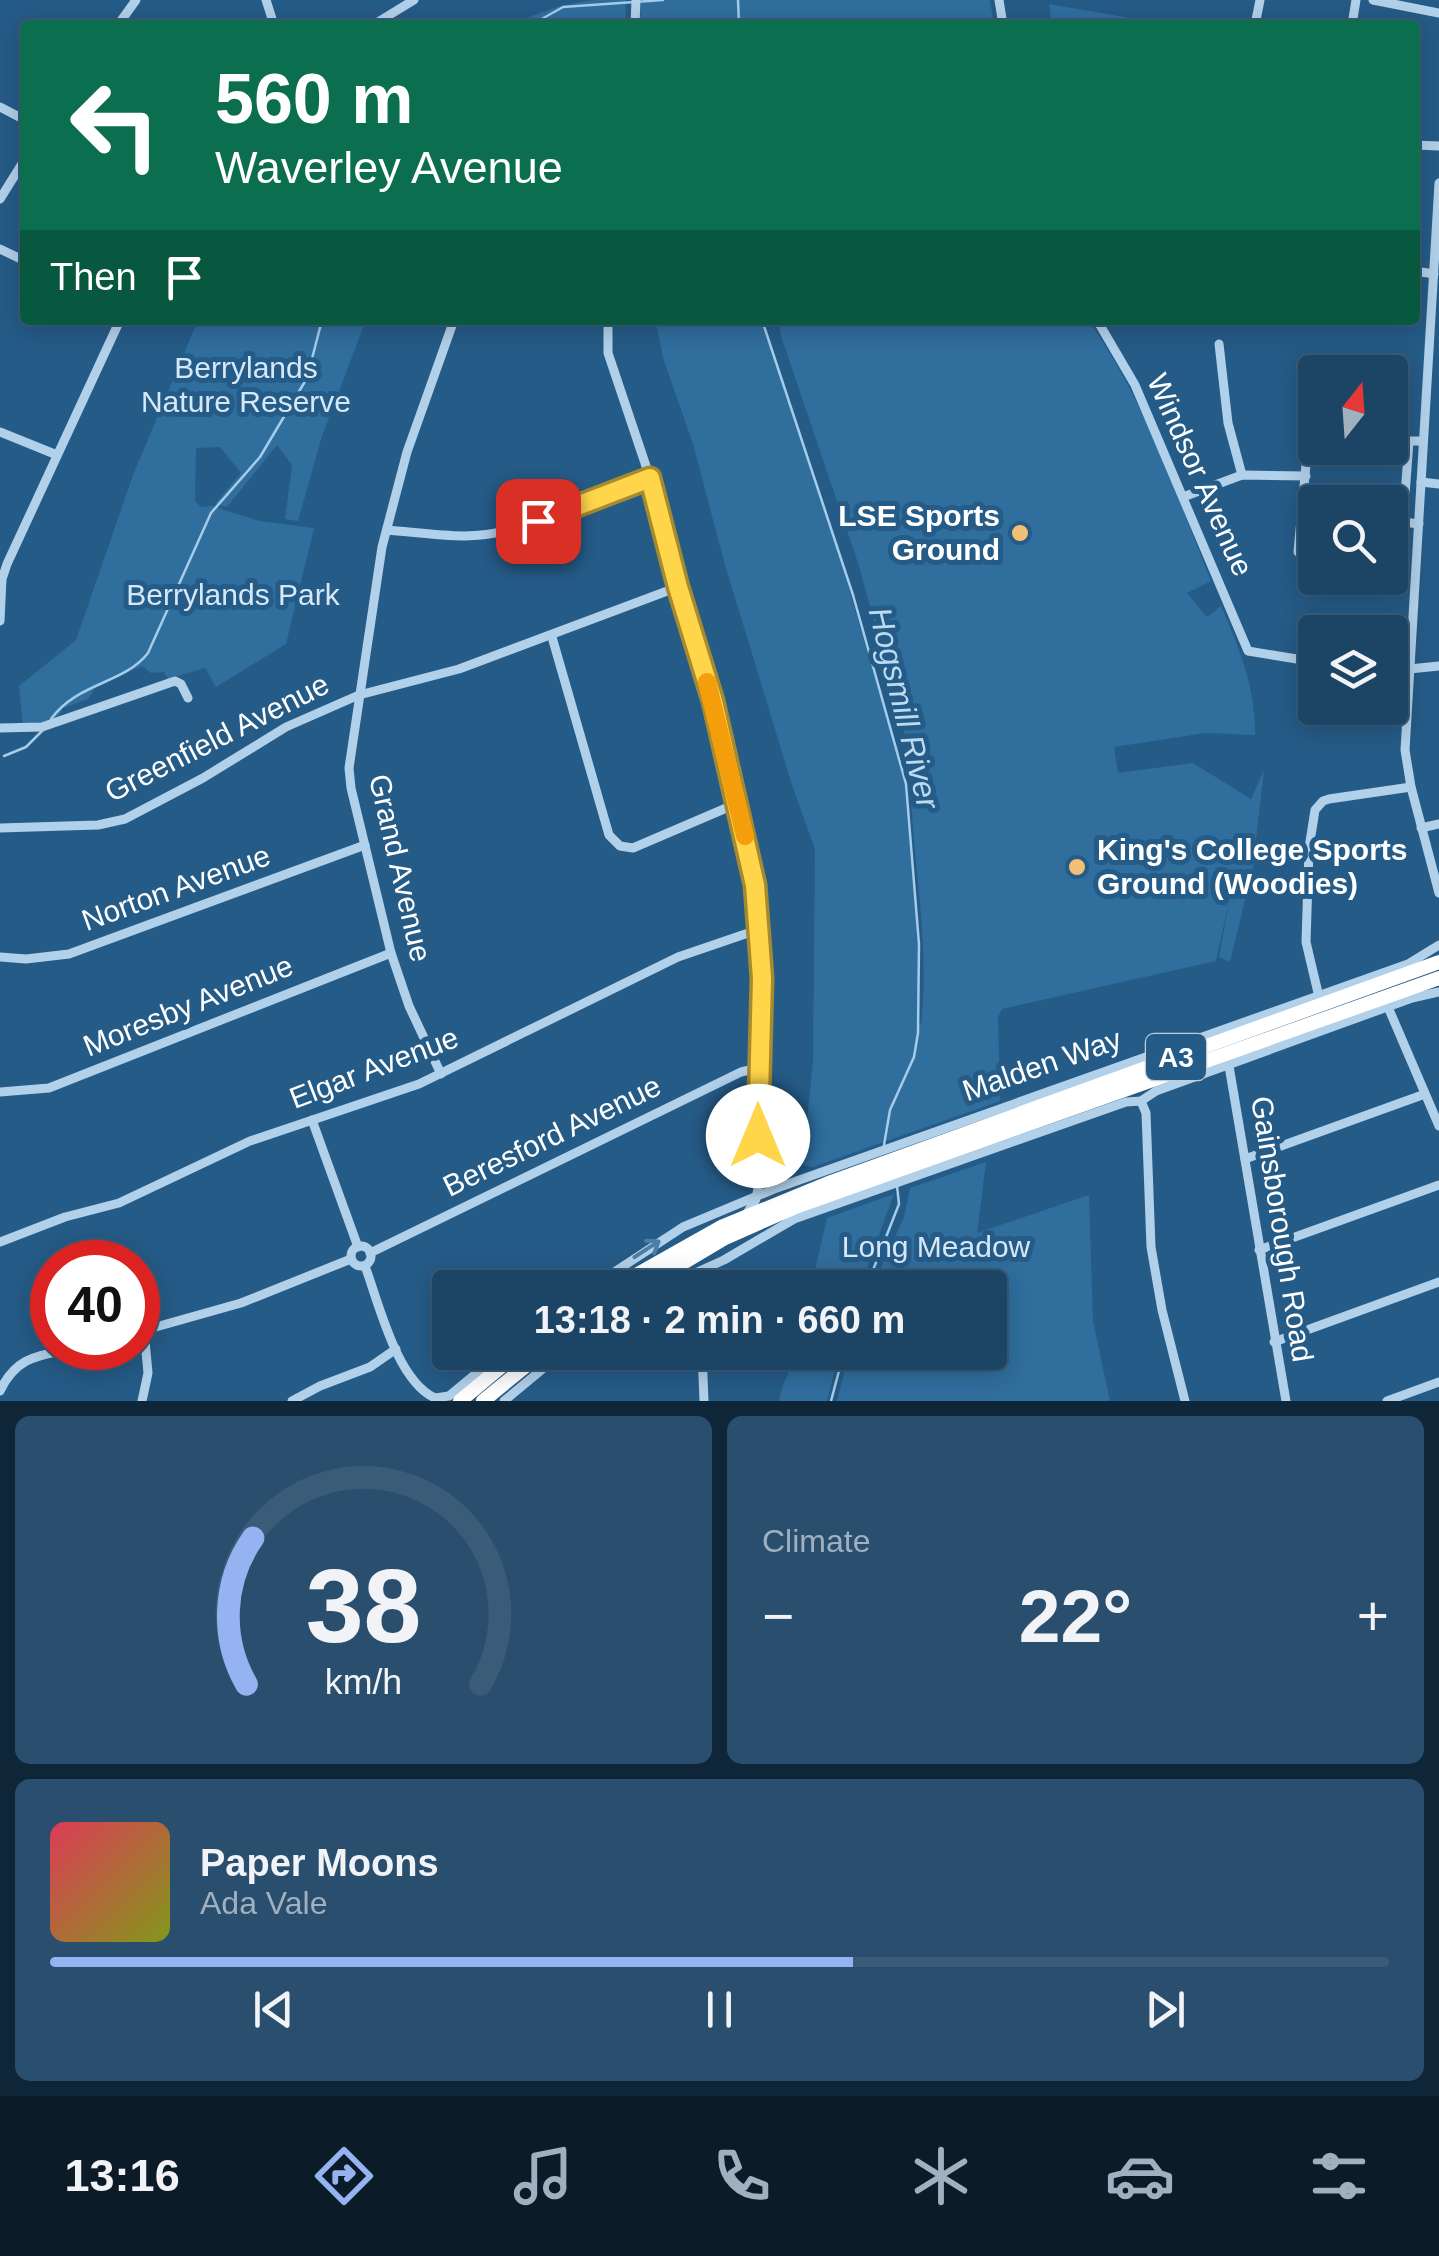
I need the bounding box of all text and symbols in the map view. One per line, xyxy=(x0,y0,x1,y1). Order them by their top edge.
icon: left xyxy=(50,60,180,190)
text: 560 m xyxy=(215,60,413,138)
text: Waverley Avenue xyxy=(215,142,563,193)
icon: arrive xyxy=(157,250,212,305)
text: Then xyxy=(50,256,137,298)
park label: Berrylands Nature Reserve xyxy=(141,351,351,418)
north arrow xyxy=(1298,355,1408,465)
map controls xyxy=(1298,355,1408,725)
street label: Windsor Avenue xyxy=(1141,369,1260,581)
pin xyxy=(496,479,581,564)
button: search xyxy=(1298,485,1408,595)
icon: arrive xyxy=(511,494,566,549)
place label: LSE Sports Ground xyxy=(838,499,1000,566)
marker: LSE Sports Ground xyxy=(1009,522,1031,544)
park label: Berrylands Park xyxy=(126,578,341,611)
water label: Hogsmill River xyxy=(862,604,947,814)
button: layers xyxy=(1298,615,1408,725)
street label: Greenfield Avenue xyxy=(100,667,334,808)
street label: Grand Avenue xyxy=(363,771,438,965)
place label: King's College Sports Ground (Woodies) xyxy=(1097,833,1408,900)
street label: Norton Avenue xyxy=(77,838,274,937)
marker: King's College Sports Ground (Woodies) xyxy=(1066,856,1088,878)
street label: Moresby Avenue xyxy=(78,948,297,1063)
street label: Elgar Avenue xyxy=(285,1020,463,1115)
street label: Malden Way xyxy=(958,1022,1126,1107)
road number: A3 xyxy=(1146,1034,1206,1080)
street label: Beresford Avenue xyxy=(438,1069,666,1203)
position arrow xyxy=(706,1084,810,1188)
street label: Gainsborough Road xyxy=(1245,1094,1320,1364)
park label: Long Meadow xyxy=(842,1230,1031,1263)
one-way arrow xyxy=(632,1238,661,1259)
speed limit sign: 40 xyxy=(30,1240,160,1370)
text: 13:18 · 2 min · 660 m xyxy=(534,1299,905,1341)
text: Climate xyxy=(762,1523,870,1559)
text: 38 xyxy=(306,1548,421,1664)
text: 22° xyxy=(1019,1574,1132,1658)
text: − xyxy=(762,1585,794,1647)
text: + xyxy=(1357,1585,1389,1647)
text: km/h xyxy=(325,1662,402,1702)
text: Paper Moons xyxy=(200,1842,439,1884)
text: Ada Vale xyxy=(200,1885,328,1921)
icon: previous xyxy=(246,1982,301,2037)
icon: pause xyxy=(692,1982,747,2037)
icon: next xyxy=(1138,1982,1193,2037)
icon: directions xyxy=(309,2141,379,2211)
icon: music xyxy=(508,2141,578,2211)
icon: phone xyxy=(707,2141,777,2211)
icon: climate xyxy=(906,2141,976,2211)
icon: car xyxy=(1105,2141,1175,2211)
icon: filters xyxy=(1304,2141,1374,2211)
text: 13:16 xyxy=(65,2150,180,2201)

